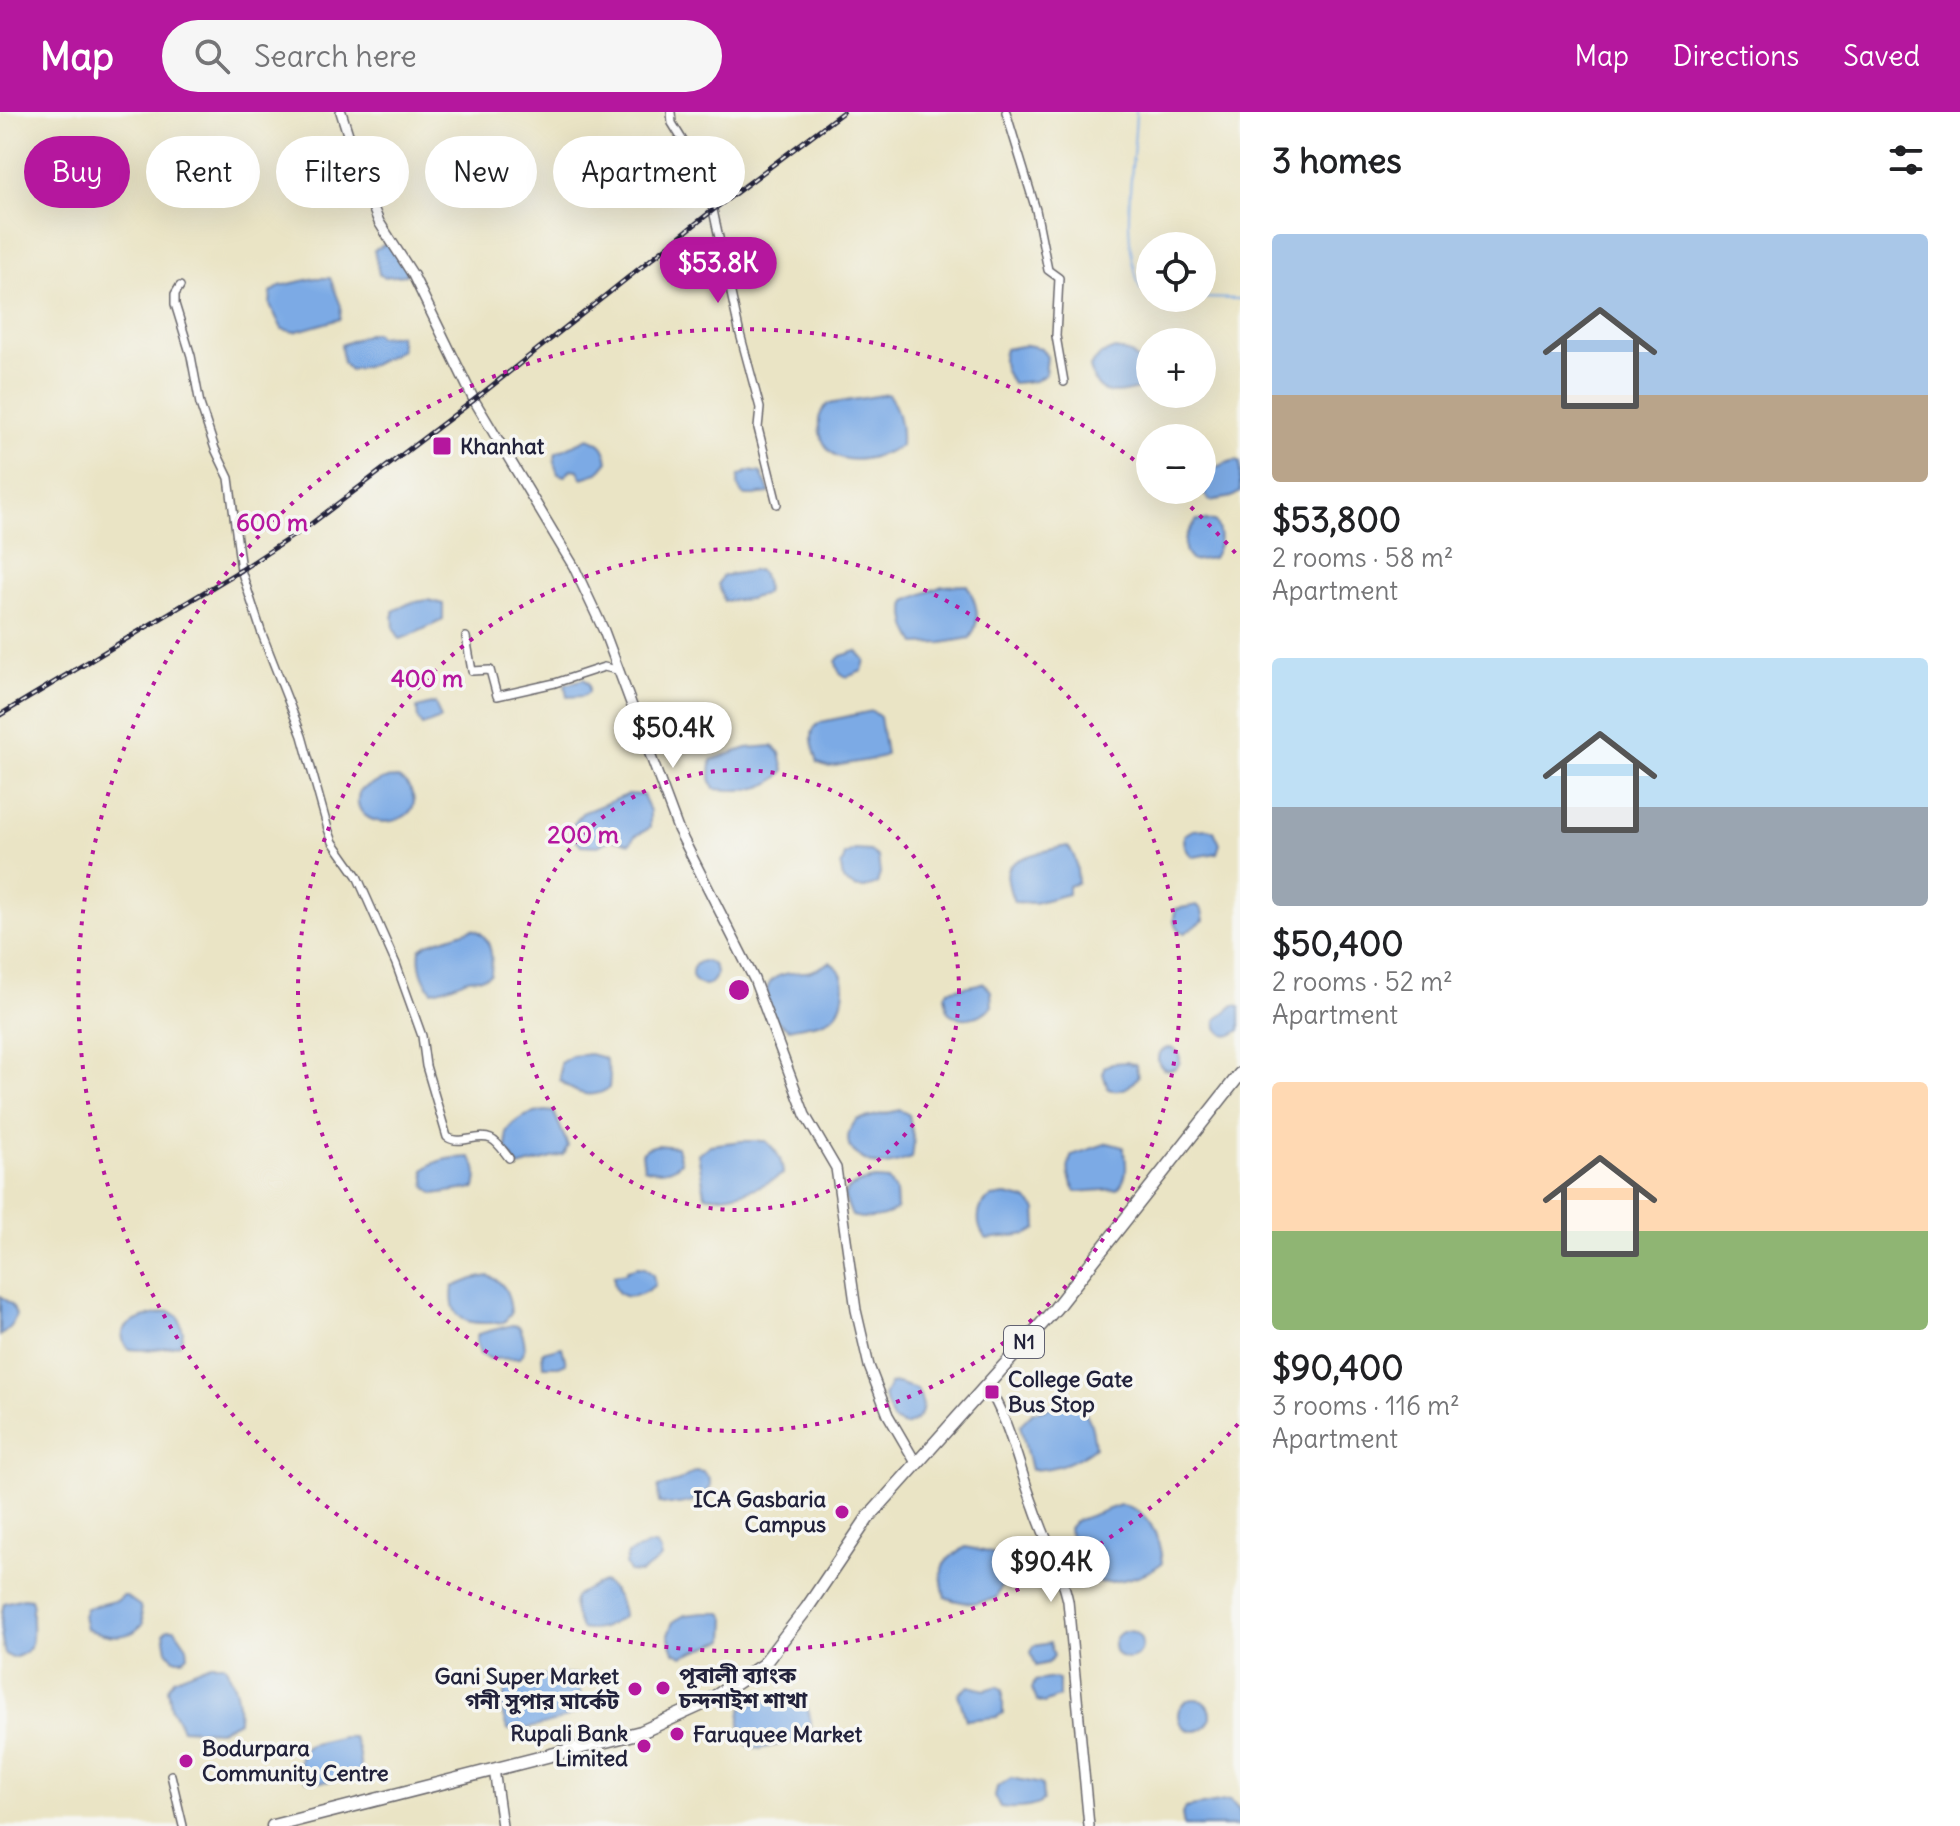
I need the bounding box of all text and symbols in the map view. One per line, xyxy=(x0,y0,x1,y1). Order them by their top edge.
search box xyxy=(162,20,722,92)
text: Map xyxy=(40,33,114,80)
icon: search xyxy=(190,34,234,78)
text: Search here xyxy=(254,37,417,75)
text: Map xyxy=(1574,38,1629,74)
text: Directions xyxy=(1673,38,1799,74)
text: Saved xyxy=(1843,38,1920,74)
chip: Buy xyxy=(24,136,130,208)
chip: Rent xyxy=(146,136,260,208)
chip: Filters xyxy=(276,136,409,208)
chip: New xyxy=(425,136,537,208)
chip: Apartment xyxy=(553,136,745,208)
icon: filters xyxy=(1884,138,1928,182)
text: 3 homes xyxy=(1272,139,1402,182)
map controls xyxy=(1136,232,1216,504)
button: locate xyxy=(1136,232,1216,312)
pin: $53.8K xyxy=(653,237,783,305)
text: $53.8K xyxy=(678,246,758,279)
icon: home xyxy=(1528,286,1672,430)
button: + xyxy=(1136,328,1216,408)
button: − xyxy=(1136,424,1216,504)
place label: Khanhat xyxy=(460,432,545,460)
marker: Khanhat xyxy=(431,435,453,457)
text: $53,800 xyxy=(1272,498,1401,541)
text: 600 m xyxy=(236,507,308,537)
text: 2 rooms · 58 m² xyxy=(1272,541,1453,574)
text: Apartment xyxy=(1272,574,1398,607)
text: 400 m xyxy=(391,663,463,693)
pin: $50.4K xyxy=(608,702,738,770)
icon: home xyxy=(1528,710,1672,854)
text: $50.4K xyxy=(632,711,714,744)
text: 200 m xyxy=(547,819,619,849)
text: $50,400 xyxy=(1272,922,1404,965)
text: 2 rooms · 52 m² xyxy=(1272,965,1453,998)
centre of rings xyxy=(725,976,753,1004)
text: Apartment xyxy=(1272,998,1398,1031)
icon: home xyxy=(1528,1134,1672,1278)
road number: N1 xyxy=(1004,1326,1044,1358)
text: $90,400 xyxy=(1272,1346,1404,1389)
place label: College Gate Bus Stop xyxy=(1008,1365,1133,1418)
marker: College Gate Bus Stop xyxy=(983,1383,1001,1401)
text: 3 rooms · 116 m² xyxy=(1272,1389,1460,1422)
text: Apartment xyxy=(1272,1422,1398,1455)
place label: ICA Gasbaria Campus xyxy=(693,1485,826,1538)
marker: ICA Gasbaria Campus xyxy=(833,1503,851,1521)
pin: $90.4K xyxy=(986,1536,1116,1604)
text: $90.4K xyxy=(1010,1545,1092,1578)
place label: পূবালী ব্যাংক চন্দনাইশ শাখা xyxy=(678,1661,808,1714)
place label: Gani Super Market গনী সুপার মার্কেট xyxy=(434,1662,620,1715)
marker: পূবালী ব্যাংক চন্দনাইশ শাখা xyxy=(654,1679,672,1697)
marker: Gani Super Market গনী সুপার মার্কেট xyxy=(626,1680,644,1698)
place label: Rupali Bank Limited xyxy=(510,1719,628,1772)
place label: Faruquee Market xyxy=(693,1720,863,1748)
marker: Faruquee Market xyxy=(668,1725,686,1743)
place label: Bodurpara Community Centre xyxy=(202,1734,389,1787)
marker: Rupali Bank Limited xyxy=(635,1737,653,1755)
marker: Bodurpara Community Centre xyxy=(177,1752,195,1770)

